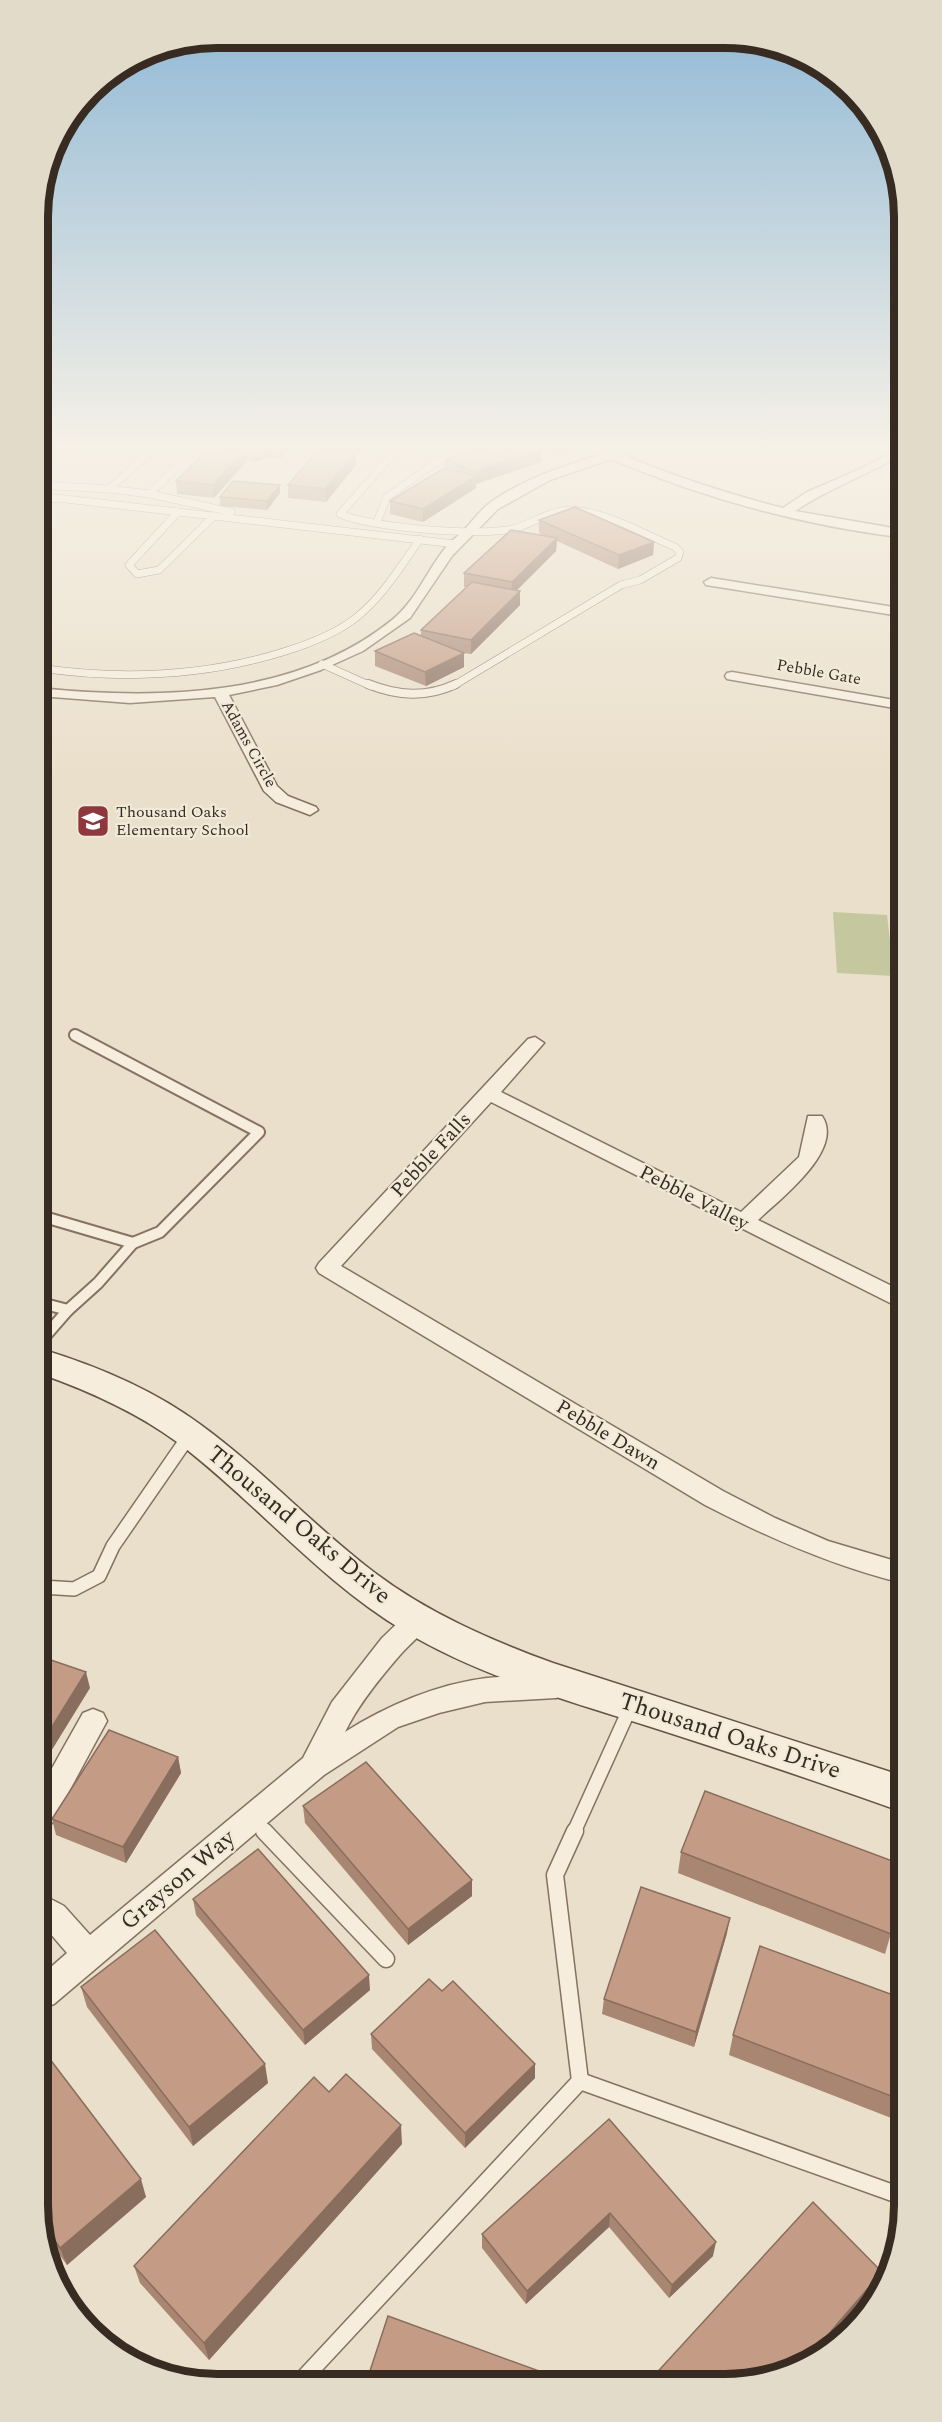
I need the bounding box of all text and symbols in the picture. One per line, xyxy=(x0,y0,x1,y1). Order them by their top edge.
street label: Pebble Gate xyxy=(775,653,863,691)
street label: Adams Circle xyxy=(215,696,283,792)
place label: Thousand Oaks Elementary School xyxy=(116,800,249,842)
school or university icon: Thousand Oaks Elementary School xyxy=(75,803,111,839)
street label: Pebble Falls xyxy=(384,1106,478,1204)
street label: Pebble Valley xyxy=(634,1158,755,1239)
street label: Pebble Dawn xyxy=(550,1392,666,1478)
street label: Thousand Oaks Drive xyxy=(199,1437,399,1613)
street label: Thousand Oaks Drive xyxy=(615,1683,845,1789)
street label: Grayson Way xyxy=(112,1820,245,1939)

